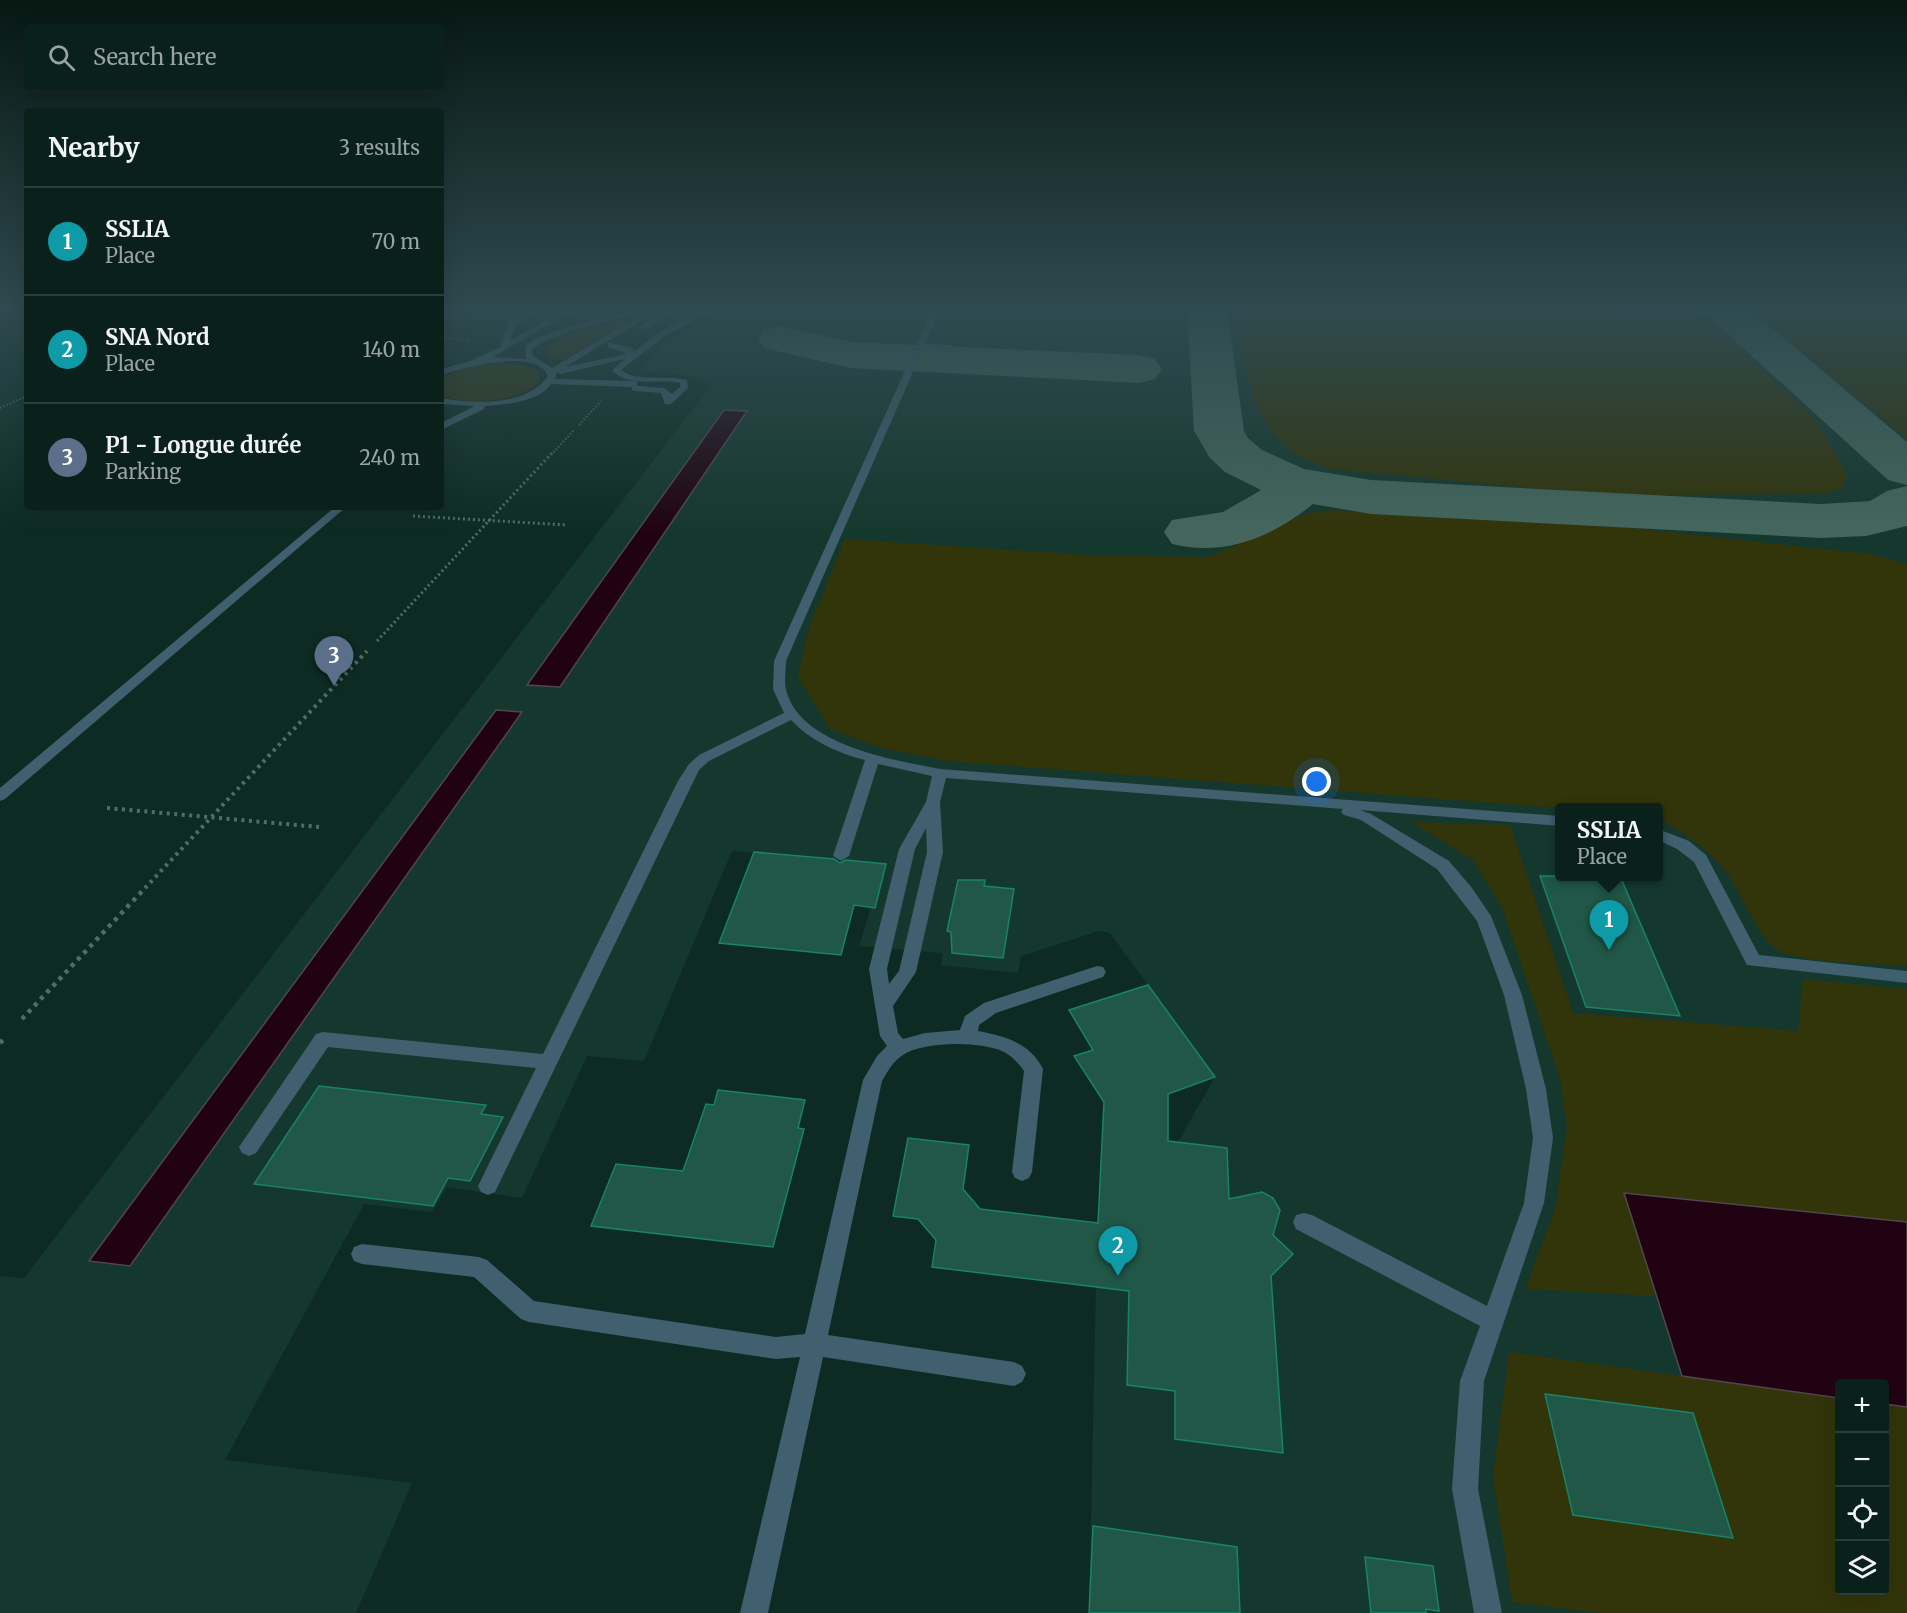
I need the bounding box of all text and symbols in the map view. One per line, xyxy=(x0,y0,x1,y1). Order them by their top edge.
search box xyxy=(24,24,444,90)
icon: search xyxy=(45,41,78,74)
text: Search here xyxy=(93,43,216,71)
text: Nearby xyxy=(48,131,140,164)
text: 3 results xyxy=(339,135,420,160)
text: SSLIA xyxy=(105,215,169,243)
text: 1 xyxy=(63,229,72,254)
text: 70 m xyxy=(372,229,420,254)
text: Place xyxy=(105,243,155,268)
text: SNA Nord xyxy=(105,323,210,351)
text: 2 xyxy=(62,337,73,362)
text: 140 m xyxy=(363,337,420,362)
text: Place xyxy=(105,351,155,376)
text: P1 - Longue durée xyxy=(105,431,301,459)
text: 3 xyxy=(62,445,73,470)
text: 240 m xyxy=(359,445,420,470)
text: Parking xyxy=(105,459,181,484)
pin: 3 xyxy=(314,636,354,686)
your location xyxy=(1302,767,1331,796)
popup xyxy=(1555,803,1663,881)
text: SSLIA xyxy=(1577,816,1641,844)
text: Place xyxy=(1577,844,1627,869)
pin: 1 xyxy=(1590,900,1628,950)
pin: 2 xyxy=(1098,1226,1138,1276)
map controls xyxy=(1835,1379,1889,1595)
button: + xyxy=(1835,1379,1889,1433)
button: − xyxy=(1835,1433,1889,1487)
button: locate xyxy=(1835,1487,1889,1541)
button: layers xyxy=(1835,1541,1889,1595)

